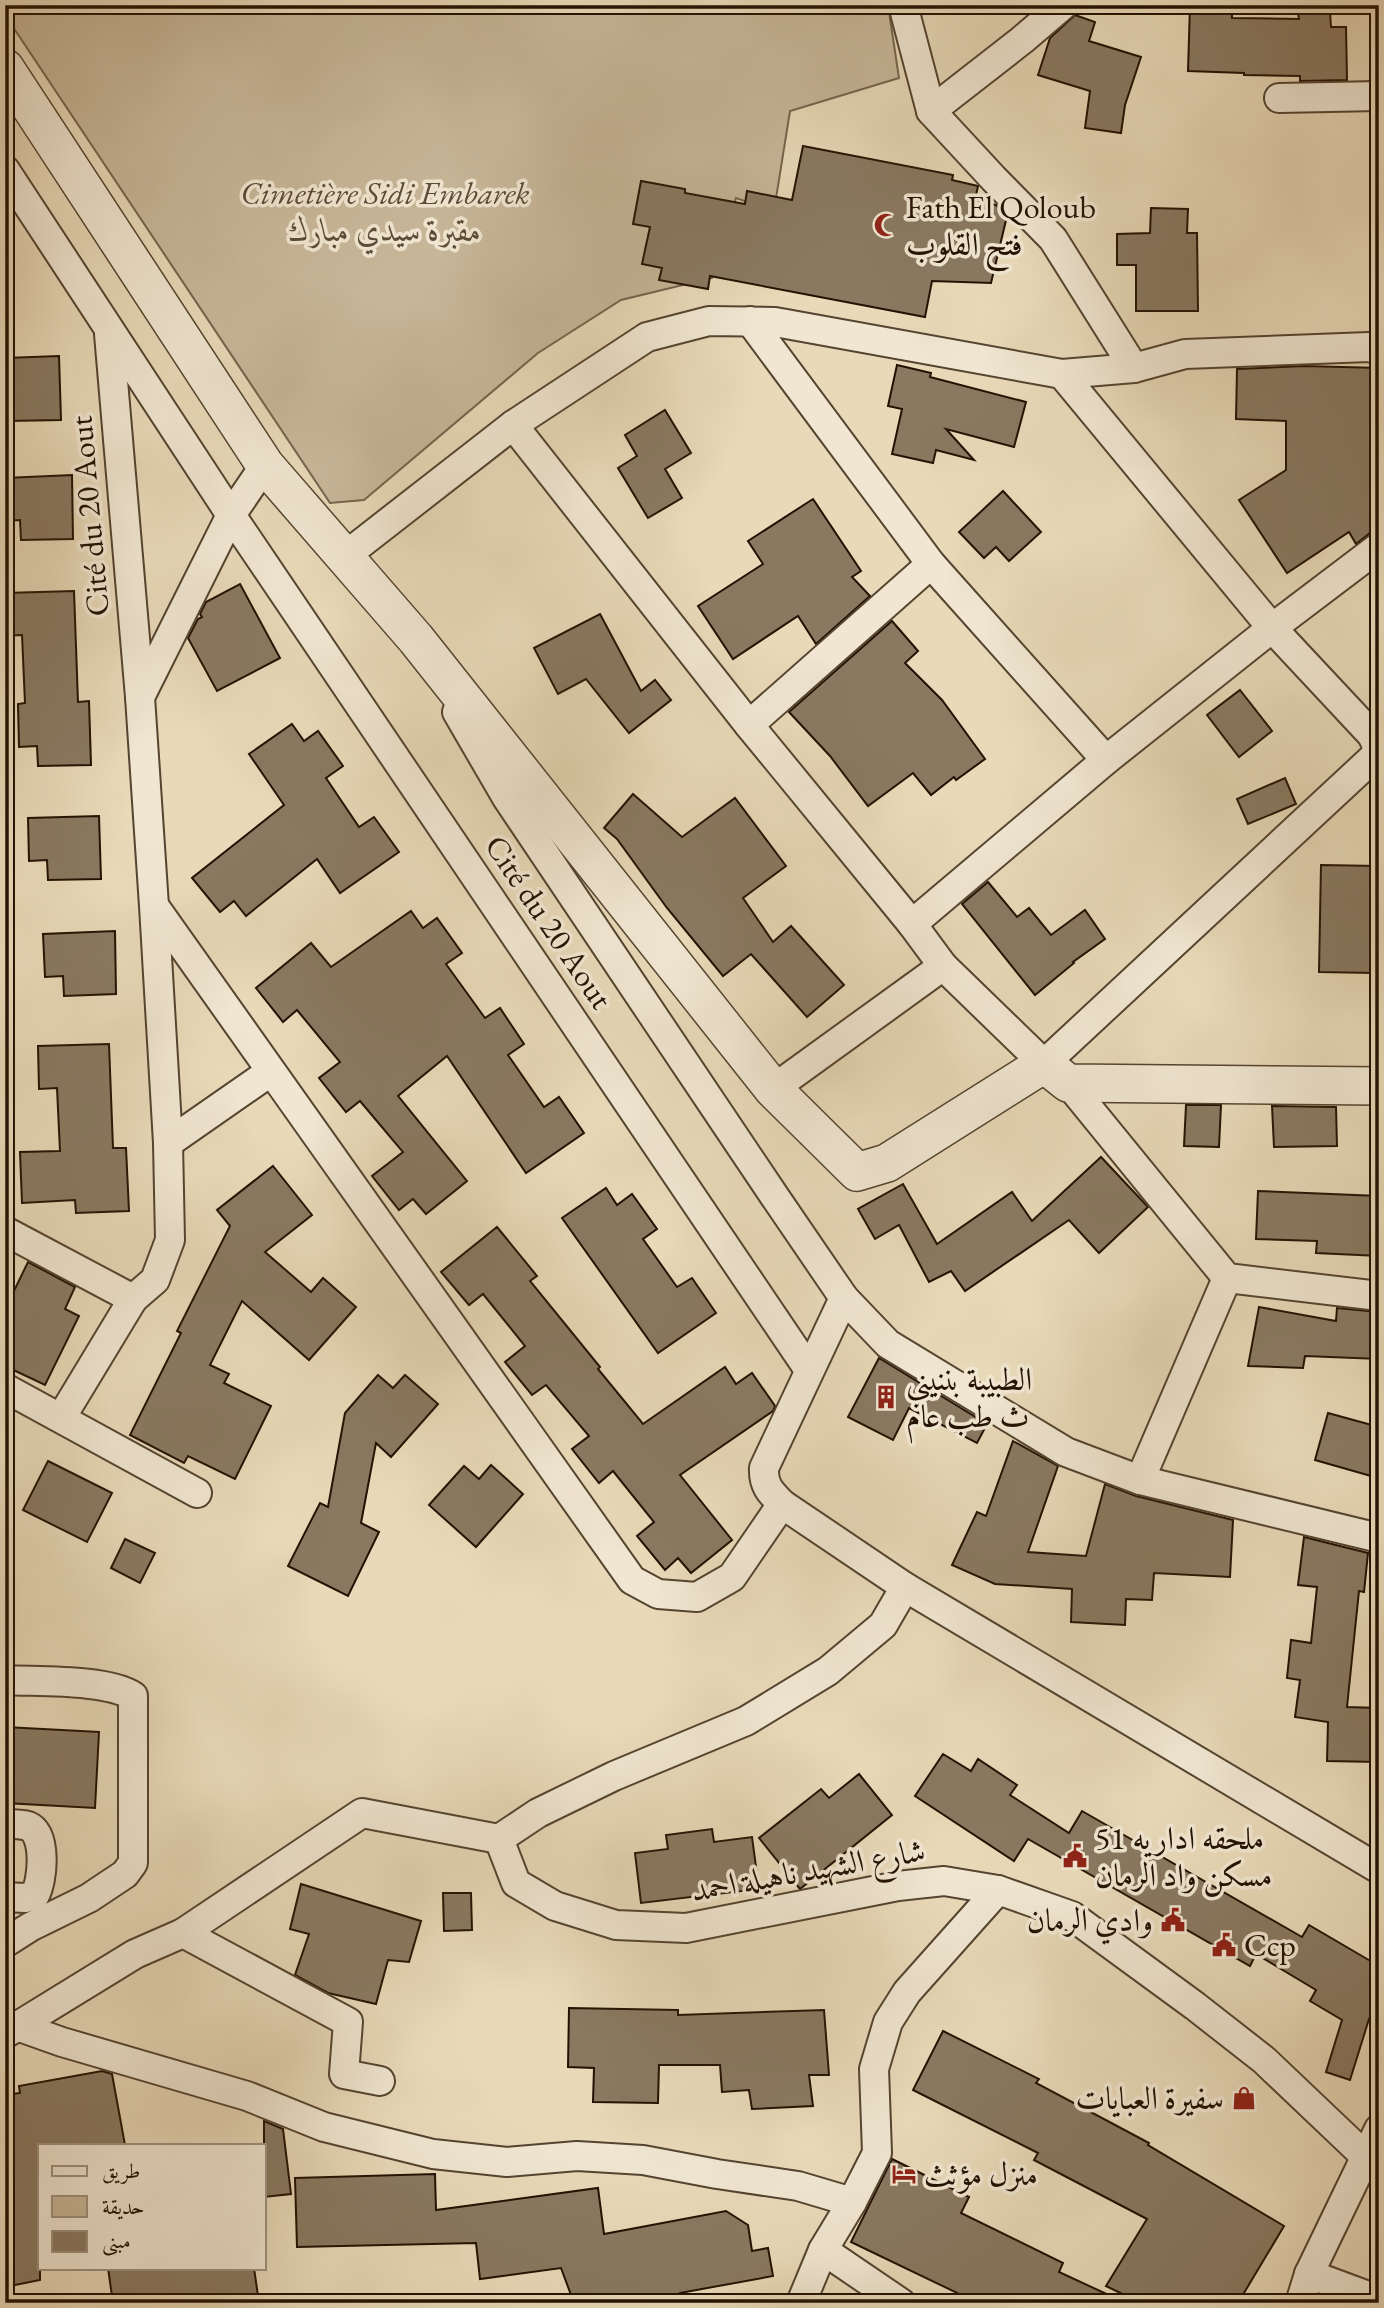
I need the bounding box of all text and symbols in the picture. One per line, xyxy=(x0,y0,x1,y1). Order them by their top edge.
park label: Cimetière Sidi Embarek مقبرة سيدي مبارك xyxy=(240,172,530,255)
place label: Fath El Qoloub فتح القلوب xyxy=(906,186,1096,272)
mosque icon: Fath El Qoloub فتح القلوب xyxy=(872,211,900,239)
street label: Cité du 20 Aout xyxy=(59,414,119,618)
street label: Cité du 20 Aout xyxy=(475,827,623,1017)
place label: الطبيبة بننيني ث طب عام xyxy=(906,1358,1032,1444)
building icon: الطبيبة بننيني ث طب عام xyxy=(872,1383,900,1411)
place label: ملحقه اداريه 51 مسكن واد الرمان xyxy=(1095,1817,1272,1897)
street label: شارع الشهيد ناهيلة احمد xyxy=(688,1829,929,1917)
public building icon: ملحقه اداريه 51 مسكن واد الرمان xyxy=(1061,1842,1089,1870)
place label: وادي الرمان xyxy=(1027,1899,1153,1945)
public building icon: وادي الرمان xyxy=(1159,1906,1187,1934)
place label: Ccp xyxy=(1244,1924,1296,1966)
public building icon: Ccp xyxy=(1210,1931,1238,1959)
place label: سفيرة العبايات xyxy=(1076,2077,1224,2119)
shop icon: سفيرة العبايات xyxy=(1230,2084,1258,2112)
legend xyxy=(38,2144,266,2270)
place label: منزل مؤثث xyxy=(924,2153,1038,2195)
text: طريق xyxy=(102,2157,140,2184)
hotel icon: منزل مؤثث xyxy=(890,2160,918,2188)
text: حديقة xyxy=(102,2193,145,2220)
text: مبنى xyxy=(102,2227,131,2256)

